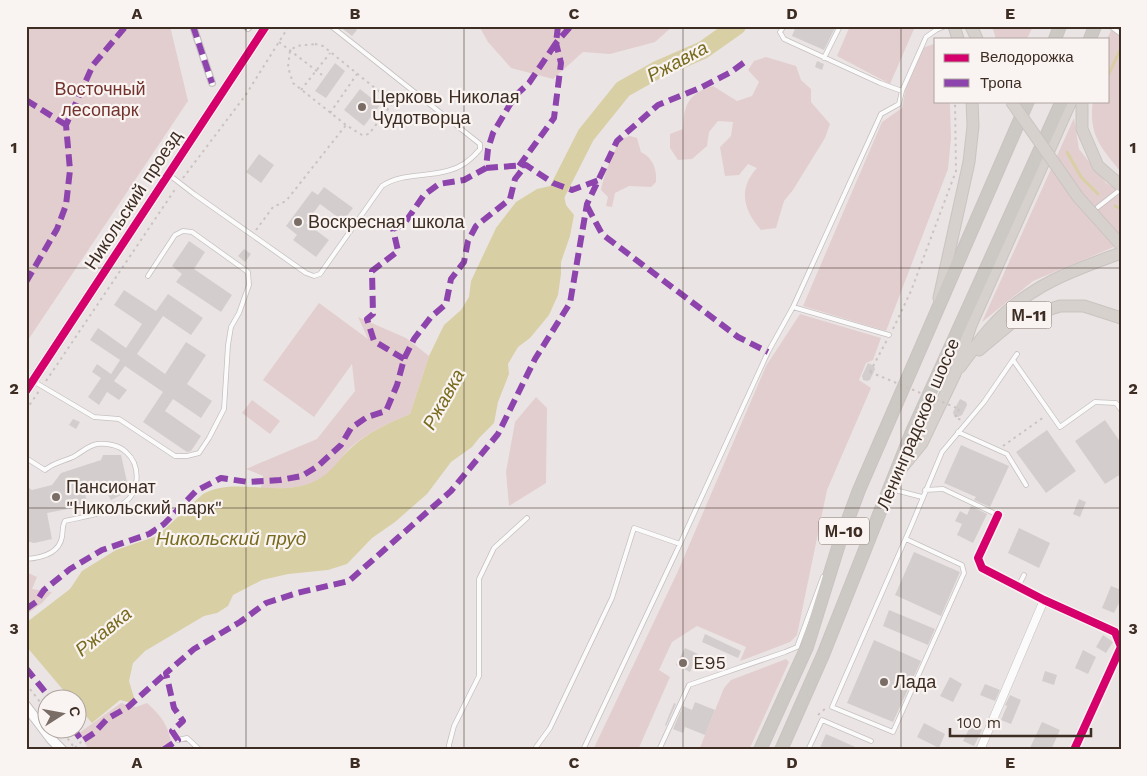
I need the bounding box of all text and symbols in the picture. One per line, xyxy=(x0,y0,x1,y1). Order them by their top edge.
text: A xyxy=(132,4,143,23)
text: B xyxy=(350,4,361,23)
text: C xyxy=(569,4,580,23)
text: D xyxy=(786,4,798,23)
text: E xyxy=(1005,4,1015,23)
water label: Ржавка xyxy=(643,36,712,87)
legend xyxy=(934,38,1110,102)
text: Велодорожка xyxy=(980,48,1074,66)
text: Тропа xyxy=(980,74,1022,92)
park label: Восточный лесопарк xyxy=(55,78,145,120)
place label: Церковь Николая Чудотворца xyxy=(372,86,520,128)
marker: Церковь Николая Чудотворца xyxy=(356,101,368,113)
street label: Никольский проезд xyxy=(80,126,186,273)
text: 1 xyxy=(11,138,17,157)
text: 1 xyxy=(1130,138,1136,157)
place label: Воскресная школа xyxy=(308,211,465,232)
marker: Воскресная школа xyxy=(292,216,304,228)
road number: М-11 xyxy=(1006,302,1052,328)
street label: Ленинградское шоссе xyxy=(872,335,963,513)
water label: Ржавка xyxy=(417,365,469,434)
text: 2 xyxy=(9,379,19,398)
text: 2 xyxy=(1128,379,1138,398)
place label: Пансионат "Никольский парк" xyxy=(66,476,222,518)
marker: Пансионат "Никольский парк" xyxy=(50,491,62,503)
road number: М-10 xyxy=(819,518,869,544)
water label: Никольский пруд xyxy=(156,527,306,550)
water label: Ржавка xyxy=(71,602,136,661)
text: 3 xyxy=(9,619,19,638)
text: 3 xyxy=(1128,619,1138,638)
place label: E95 xyxy=(693,652,726,673)
marker: E95 xyxy=(677,657,689,669)
place label: Лада xyxy=(894,671,937,692)
marker: Лада xyxy=(878,676,890,688)
north arrow xyxy=(38,688,88,738)
text: С xyxy=(66,705,84,718)
scale bar xyxy=(950,706,1091,738)
text: 100 m xyxy=(957,714,1001,732)
text: A xyxy=(132,753,143,772)
text: B xyxy=(350,753,361,772)
text: C xyxy=(569,753,580,772)
text: D xyxy=(786,753,798,772)
text: E xyxy=(1005,753,1015,772)

